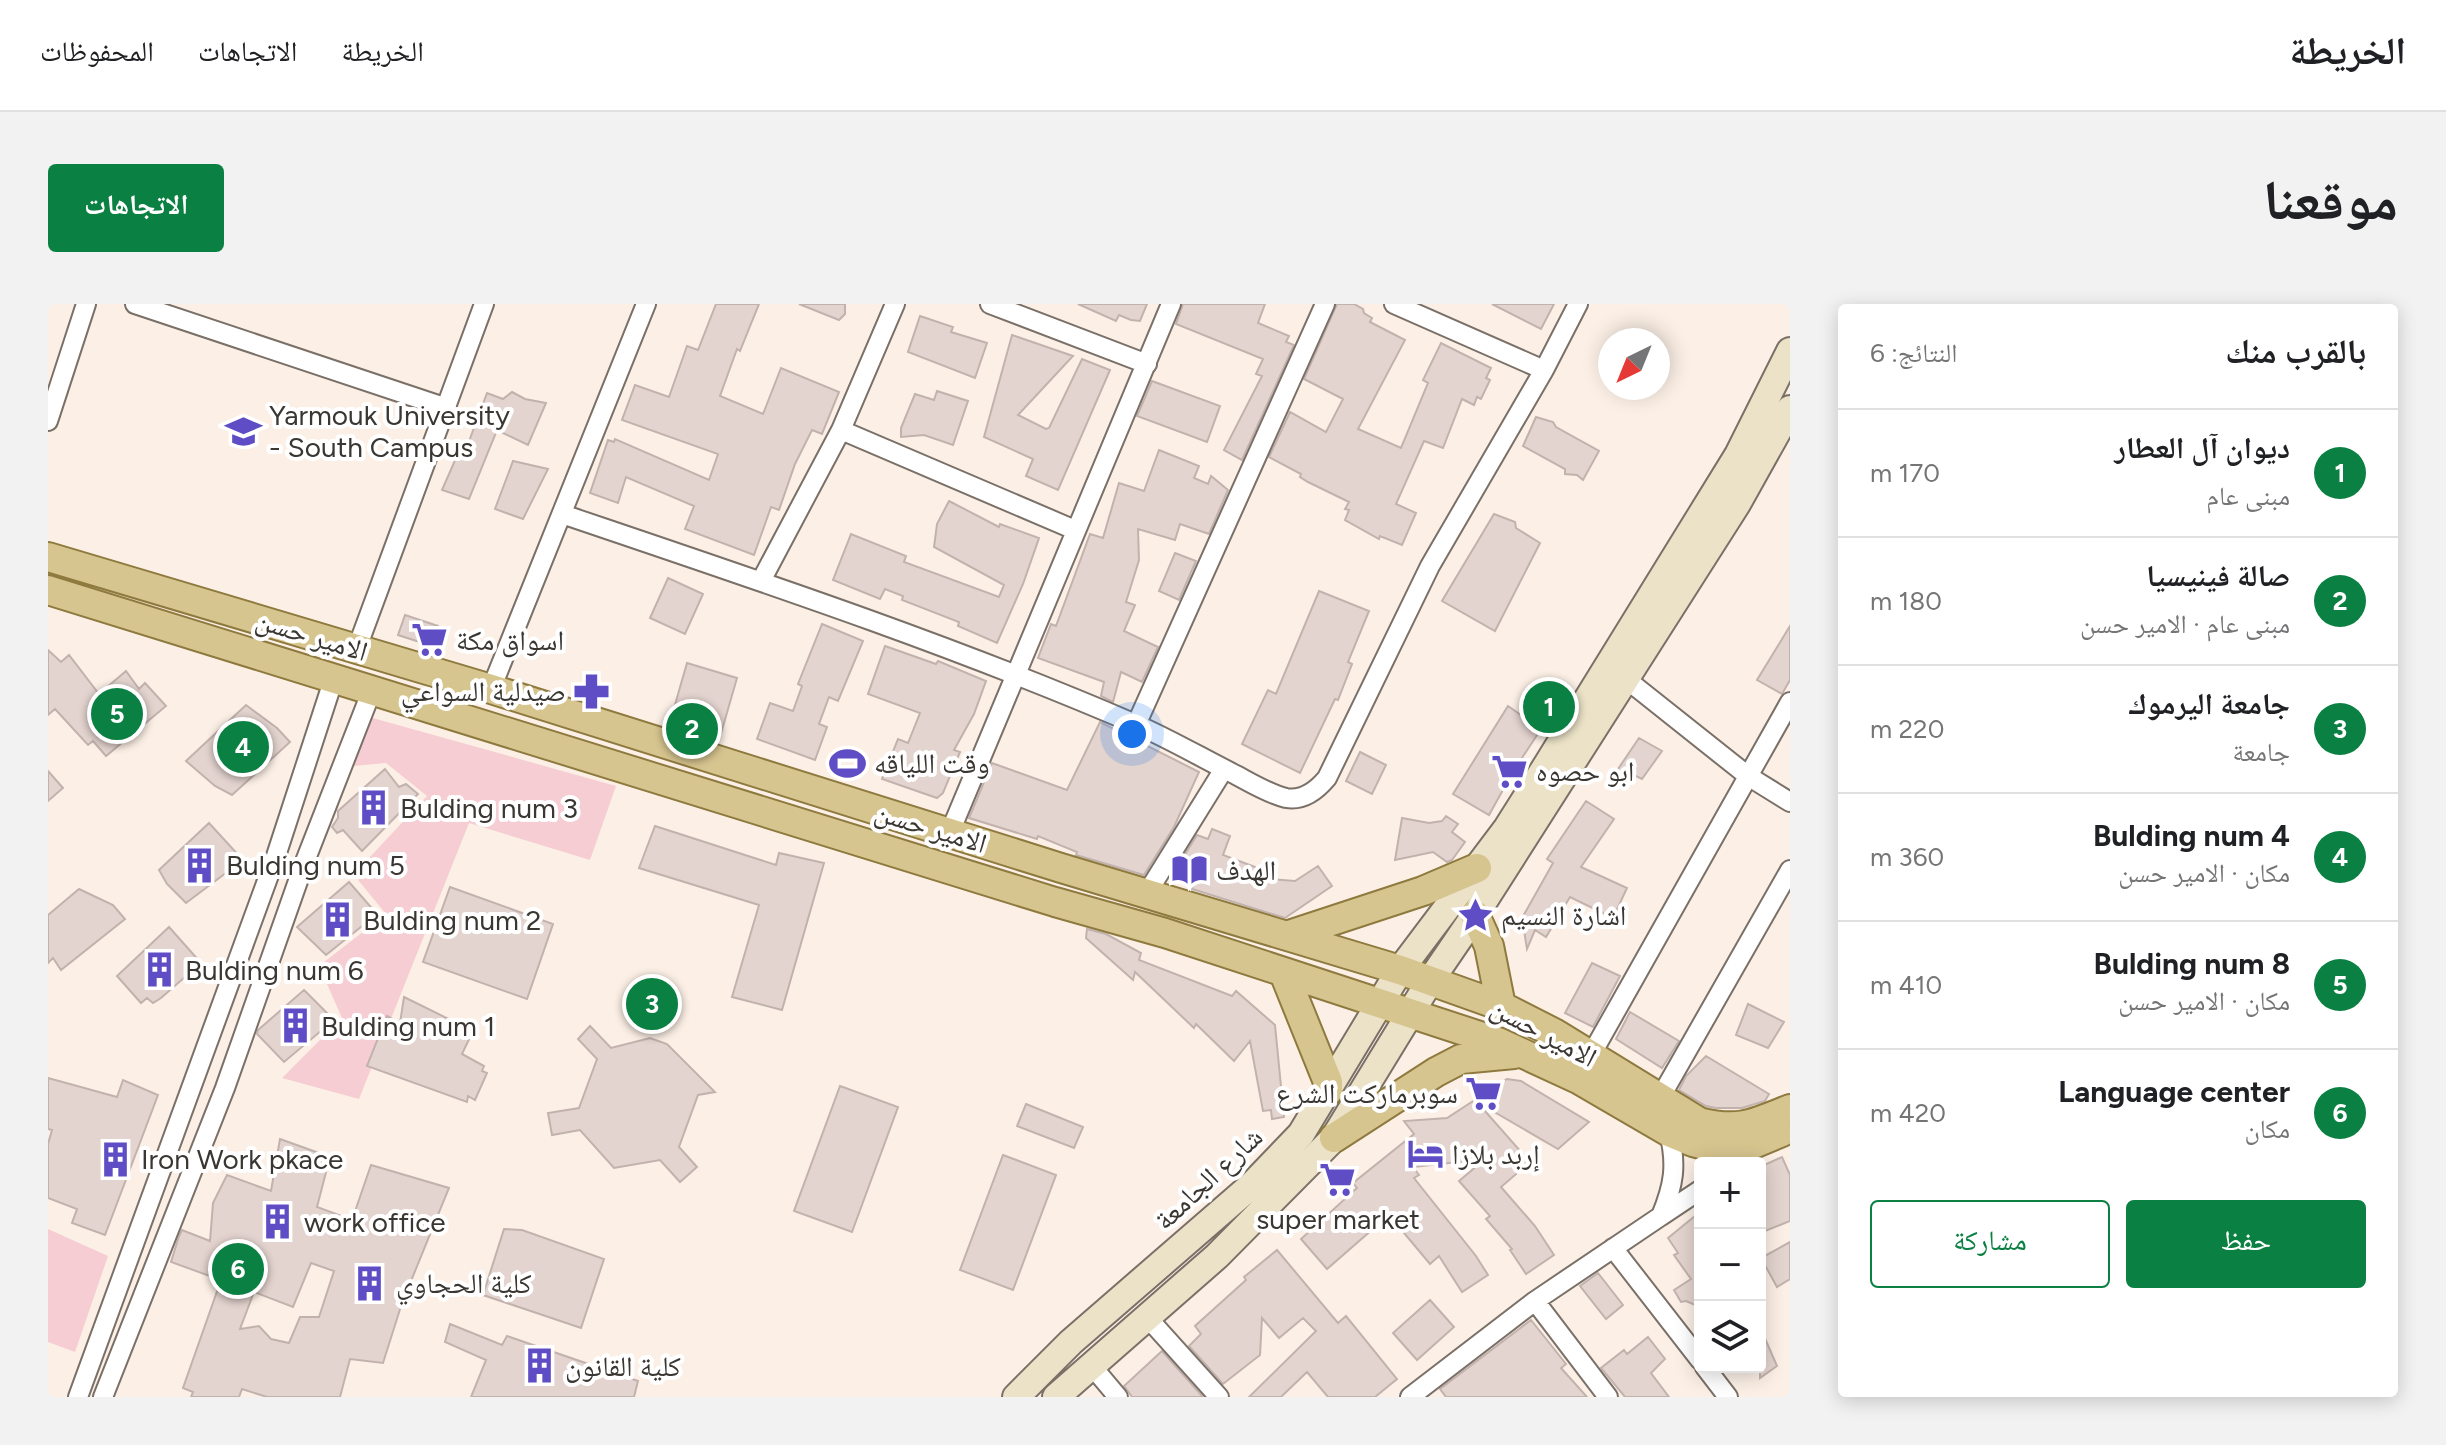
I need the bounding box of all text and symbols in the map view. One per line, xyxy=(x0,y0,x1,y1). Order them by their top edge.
text: الخريطة xyxy=(2289,28,2406,74)
text: المحفوظات xyxy=(40,34,154,68)
text: الاتجاهات xyxy=(198,34,297,68)
text: الخريطة xyxy=(341,34,424,68)
button: الاتجاهات xyxy=(48,164,224,252)
text: موقعنا xyxy=(2263,167,2398,234)
north arrow xyxy=(1598,328,1670,400)
text: بالقرب منك xyxy=(2225,331,2366,372)
text: النتائج: 6 xyxy=(1870,337,1957,369)
place label: Yarmouk University - South Campus xyxy=(269,398,510,464)
school or university icon: Yarmouk University - South Campus xyxy=(224,412,262,450)
text: ديوان آل العطار xyxy=(2115,429,2290,466)
text: 170 m xyxy=(1870,457,1940,489)
text: 1 xyxy=(2335,457,2346,489)
text: مبنى عام xyxy=(2206,480,2290,512)
text: صالة فينيسيا xyxy=(2146,557,2290,594)
text: 180 m xyxy=(1870,585,1942,617)
text: 2 xyxy=(2332,585,2348,617)
street label: الامير حسن xyxy=(252,602,372,669)
text: مبنى عام · الامير حسن xyxy=(2080,608,2290,640)
supermarket icon: اسواق مكة xyxy=(411,621,449,659)
place label: اسواق مكة xyxy=(456,623,564,658)
pharmacy icon: صيدلية السواعي xyxy=(573,672,611,710)
place label: صيدلية السواعي xyxy=(401,674,566,714)
pin: 1 xyxy=(1523,677,1575,737)
pin: 5 xyxy=(91,684,143,744)
text: جامعة اليرموك xyxy=(2128,685,2290,722)
pin: 2 xyxy=(666,699,718,759)
text: 220 m xyxy=(1870,713,1944,745)
text: 3 xyxy=(2333,713,2347,745)
your location xyxy=(1112,714,1152,754)
pin: 4 xyxy=(217,717,269,777)
text: جامعة xyxy=(2233,736,2290,768)
sports icon: وقت اللياقه xyxy=(829,744,867,782)
place label: وقت اللياقه xyxy=(874,746,990,780)
supermarket icon: ابو حصوه xyxy=(1491,752,1529,790)
place label: ابو حصوه xyxy=(1536,754,1635,788)
building icon: Bulding num 3 xyxy=(355,789,393,827)
place label: Bulding num 3 xyxy=(400,791,578,825)
street label: الامير حسن xyxy=(871,794,991,861)
text: Bulding num 4 xyxy=(2093,817,2290,854)
text: 360 m xyxy=(1870,841,1944,873)
text: 4 xyxy=(2332,841,2348,873)
building icon: Bulding num 5 xyxy=(181,846,219,884)
place label: Bulding num 5 xyxy=(226,848,405,882)
library icon: الهدف xyxy=(1171,851,1209,889)
place label: الهدف xyxy=(1216,853,1276,887)
text: مكان · الامير حسن xyxy=(2118,857,2290,889)
place icon: اشارة النسيم xyxy=(1456,896,1494,934)
place label: اشارة النسيم xyxy=(1501,898,1627,934)
building icon: Bulding num 2 xyxy=(318,901,356,939)
place label: Bulding num 2 xyxy=(363,903,541,937)
text: Bulding num 8 xyxy=(2094,945,2290,982)
building icon: Bulding num 6 xyxy=(140,951,178,989)
place label: Bulding num 6 xyxy=(185,953,364,987)
text: 410 m xyxy=(1870,969,1942,1001)
text: 5 xyxy=(2332,969,2348,1001)
pin: 3 xyxy=(626,974,678,1034)
text: مكان · الامير حسن xyxy=(2118,985,2290,1017)
street label: الامير حسن xyxy=(1485,990,1603,1075)
building icon: Bulding num 1 xyxy=(276,1007,314,1045)
place label: Bulding num 1 xyxy=(321,1009,495,1043)
text: Language center xyxy=(2058,1073,2290,1110)
supermarket icon: سوبرماركت الشرع xyxy=(1465,1074,1503,1112)
place label: سوبرماركت الشرع xyxy=(1276,1076,1458,1111)
text: 420 m xyxy=(1870,1097,1946,1129)
text: 6 xyxy=(2332,1097,2348,1129)
text: مكان xyxy=(2244,1113,2290,1145)
street label: شارع الجامعة xyxy=(1147,1119,1270,1237)
hotel icon: إربد بلازا xyxy=(1407,1135,1445,1173)
place label: إربد بلازا xyxy=(1452,1137,1540,1172)
building icon: Iron Work pkace xyxy=(96,1140,134,1178)
place label: Iron Work pkace xyxy=(141,1142,343,1176)
map controls xyxy=(1694,1157,1766,1373)
button: + xyxy=(1694,1157,1766,1229)
supermarket icon: super market xyxy=(1319,1160,1357,1198)
button: مشاركة xyxy=(1870,1200,2110,1288)
button: حفظ xyxy=(2126,1200,2366,1288)
place label: super market xyxy=(1256,1202,1420,1236)
building icon: work office xyxy=(259,1203,297,1241)
place label: work office xyxy=(304,1205,446,1239)
button: − xyxy=(1694,1229,1766,1301)
pin: 6 xyxy=(212,1239,264,1299)
building icon: كلية الحجاوي xyxy=(351,1264,389,1302)
place label: كلية الحجاوي xyxy=(396,1266,532,1306)
button: layers xyxy=(1694,1301,1766,1373)
building icon: كلية القانون xyxy=(520,1347,558,1385)
place label: كلية القانون xyxy=(565,1349,681,1383)

